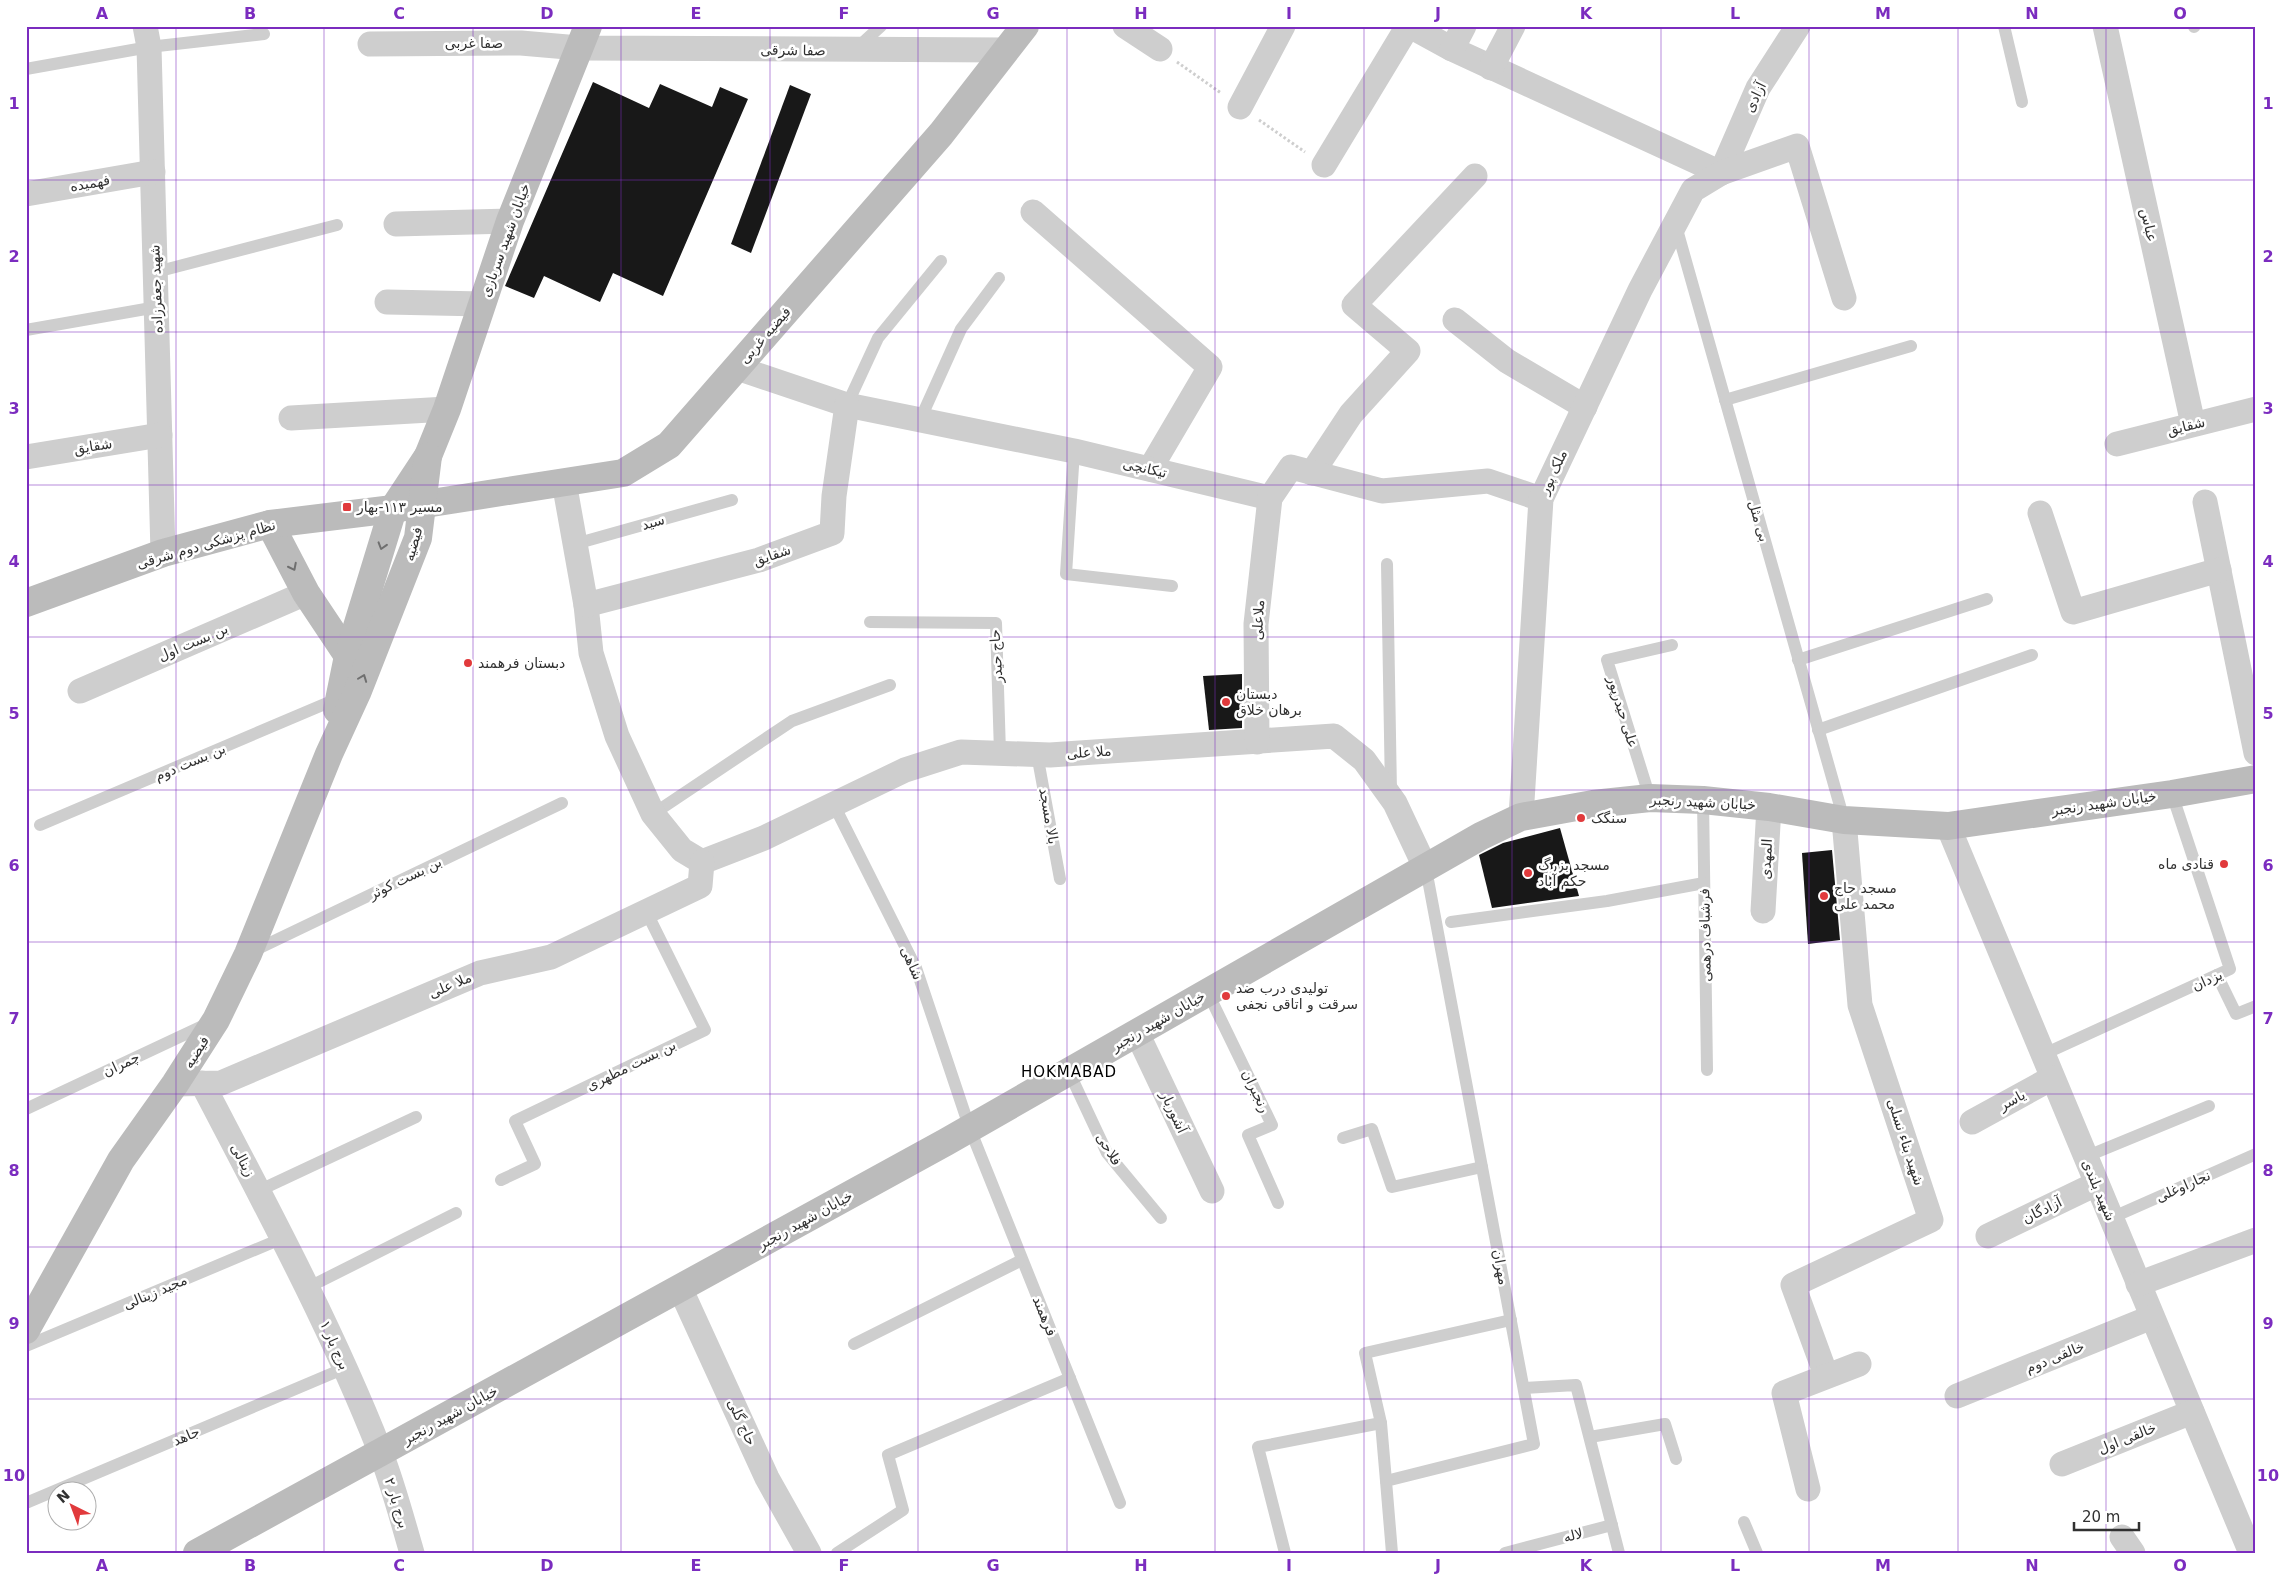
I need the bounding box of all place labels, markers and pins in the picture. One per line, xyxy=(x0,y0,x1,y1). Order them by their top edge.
place label: مسیر ۱۱۳-بهار xyxy=(356,499,442,516)
marker: مسیر ۱۱۳-بهار xyxy=(341,501,353,513)
place label: دبستان فرهمند xyxy=(478,655,565,672)
marker: دبستان فرهمند xyxy=(462,657,474,669)
place label: دبستان برهان خلاق xyxy=(1236,686,1302,719)
marker: دبستان برهان خلاق xyxy=(1220,696,1232,708)
place label: سنگک xyxy=(1591,810,1627,826)
marker: سنگک xyxy=(1575,812,1587,824)
place label: مسجد بزرگ حکم آباد xyxy=(1538,856,1610,890)
place label: قنادی ماه xyxy=(2158,856,2214,872)
marker: قنادی ماه xyxy=(2218,858,2230,870)
marker: مسجد بزرگ حکم آباد xyxy=(1522,867,1534,879)
place label: مسجد حاج محمد علی xyxy=(1834,880,1897,912)
marker: مسجد حاج محمد علی xyxy=(1818,890,1830,902)
place label: تولیدی درب ضد سرقت و اتاقی نجفی xyxy=(1236,980,1358,1013)
marker: تولیدی درب ضد سرقت و اتاقی نجفی xyxy=(1220,990,1232,1002)

